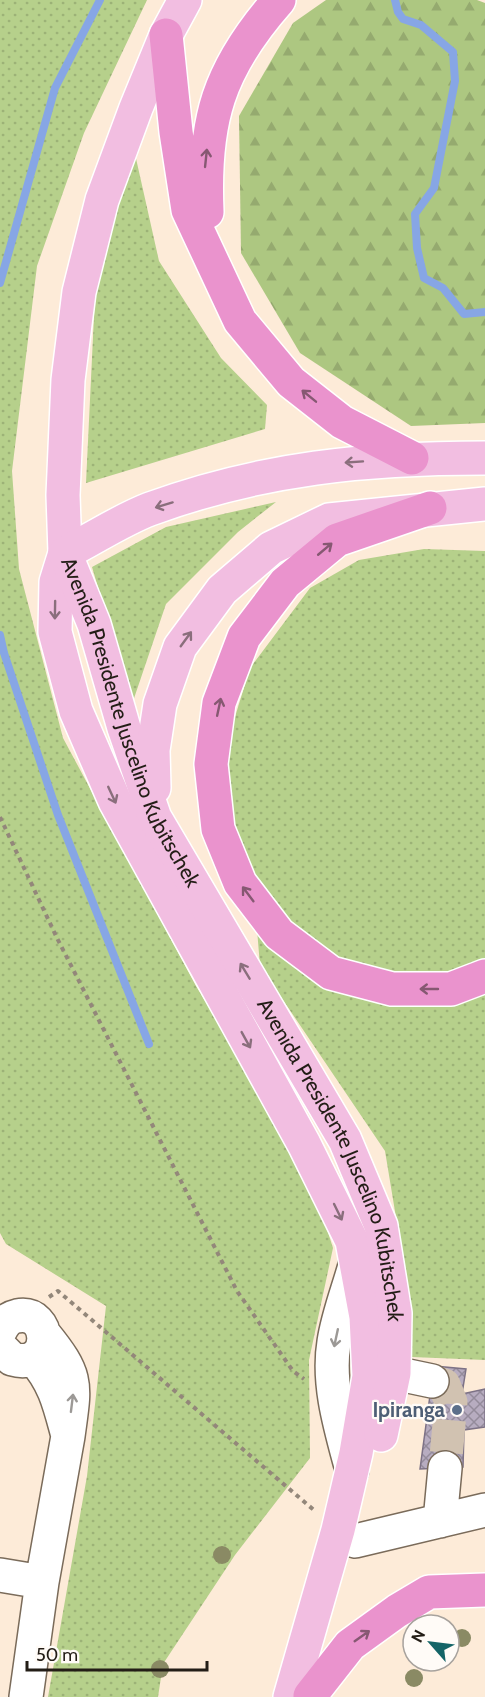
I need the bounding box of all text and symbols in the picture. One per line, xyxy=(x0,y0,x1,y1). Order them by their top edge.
one-way arrow xyxy=(201,149,212,169)
one-way arrow xyxy=(302,389,317,403)
one-way arrow xyxy=(345,457,364,468)
one-way arrow xyxy=(155,500,174,511)
one-way arrow xyxy=(317,542,332,556)
street label: Avenida Presidente Juscelino Kubitschek xyxy=(56,553,206,892)
one-way arrow xyxy=(49,600,61,620)
one-way arrow xyxy=(180,632,192,648)
one-way arrow xyxy=(214,698,225,717)
one-way arrow xyxy=(107,785,119,803)
one-way arrow xyxy=(242,886,255,902)
one-way arrow xyxy=(239,963,251,980)
one-way arrow xyxy=(420,983,440,995)
street label: Avenida Presidente Juscelino Kubitschek xyxy=(252,994,408,1323)
one-way arrow xyxy=(241,1030,252,1048)
one-way arrow xyxy=(332,1202,344,1220)
one-way arrow xyxy=(330,1328,341,1348)
one-way arrow xyxy=(67,1393,78,1413)
place label: Ipiranga xyxy=(372,1397,446,1422)
marker: Ipiranga xyxy=(450,1403,464,1417)
north arrow xyxy=(401,1613,461,1673)
text: N xyxy=(407,1627,429,1646)
one-way arrow xyxy=(353,1630,369,1642)
scale bar xyxy=(27,1634,207,1672)
text: 50 m xyxy=(36,1644,78,1666)

